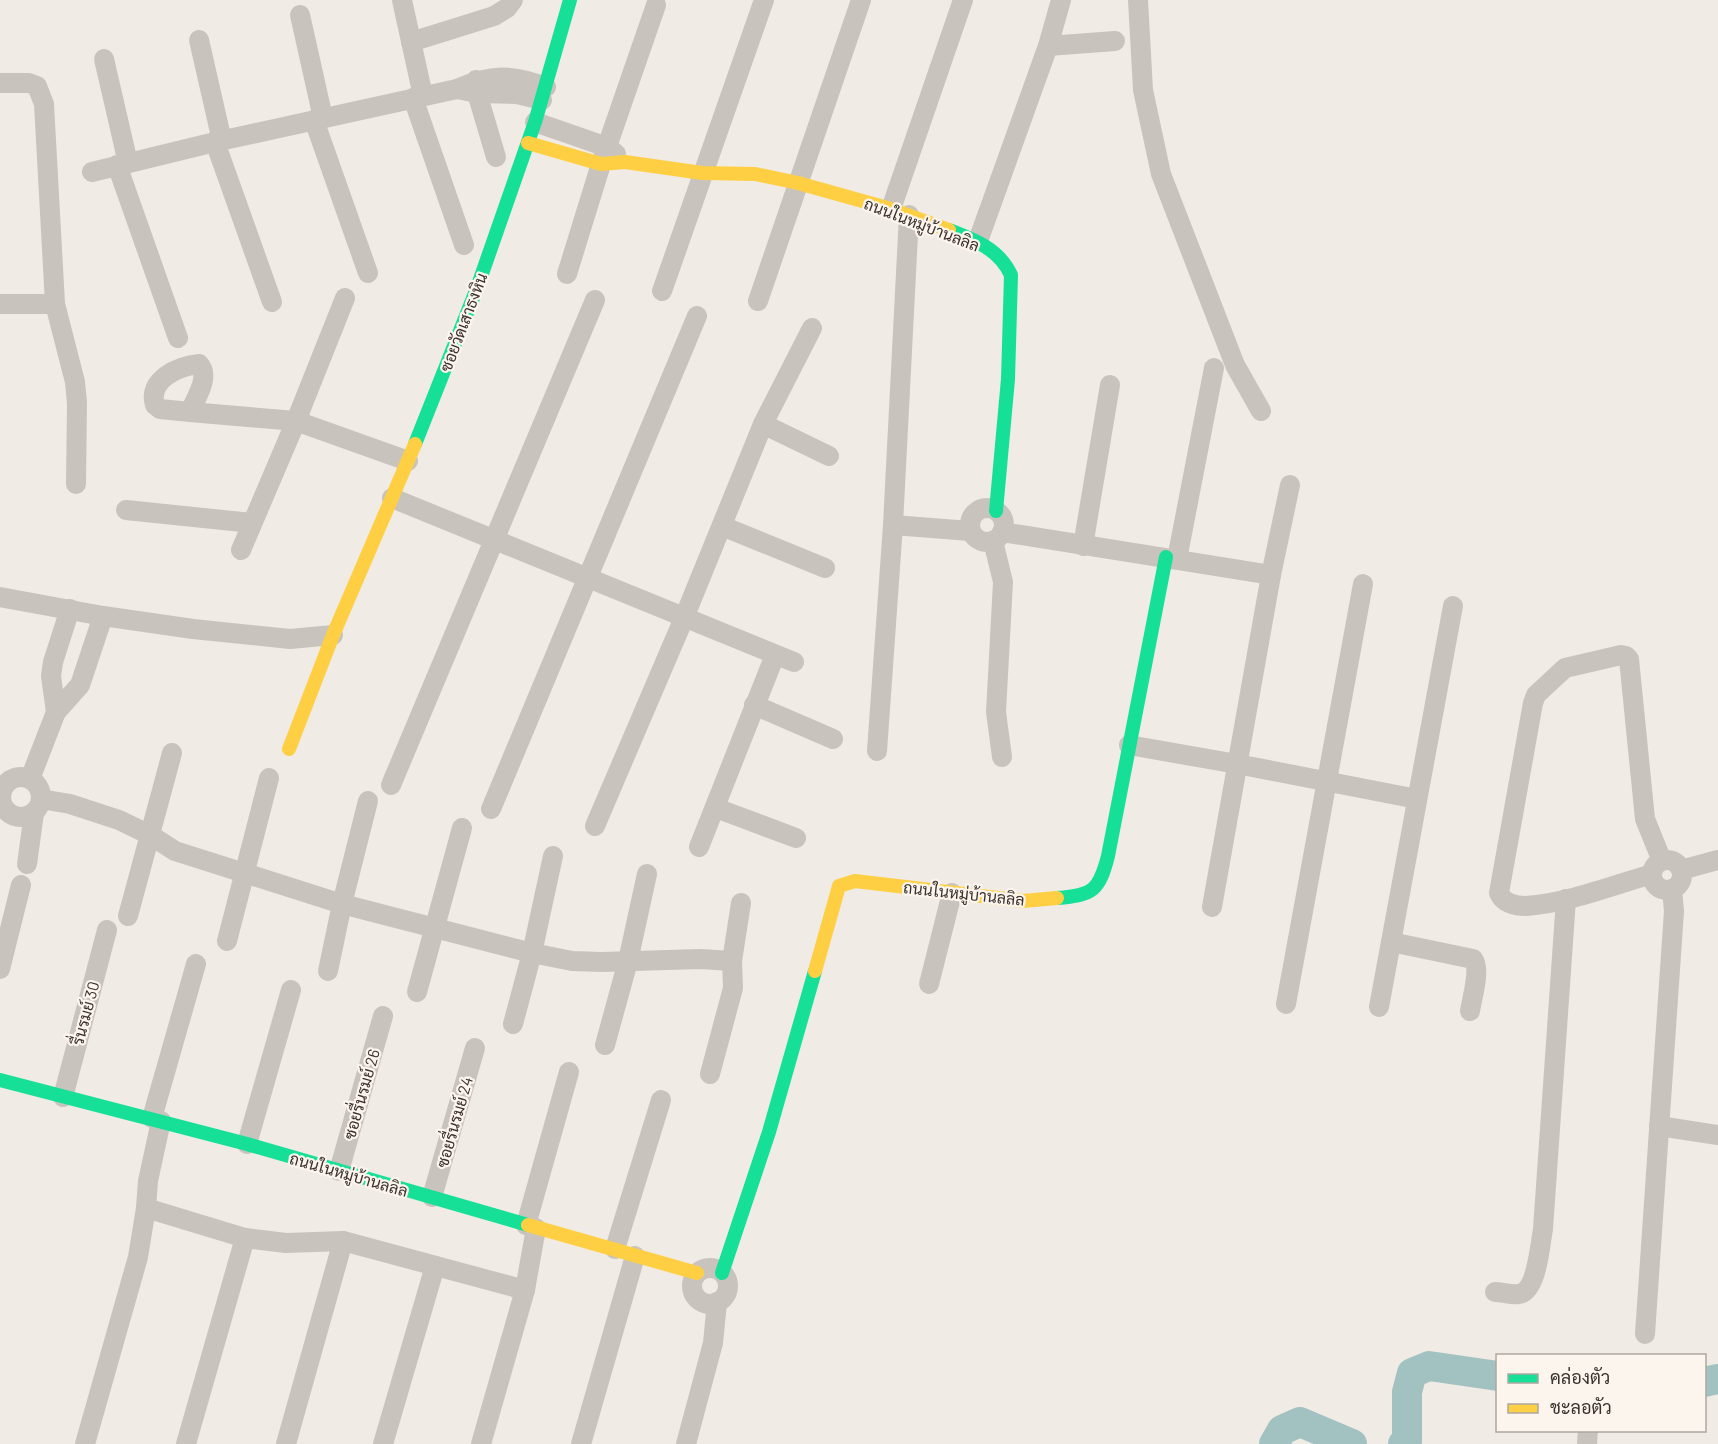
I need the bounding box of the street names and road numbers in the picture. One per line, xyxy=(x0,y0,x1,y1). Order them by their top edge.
street label: ถนนในหมู่บ้านลลิล xyxy=(861,192,983,258)
street label: ซอยวัดเสาธงหิน xyxy=(435,270,491,374)
street label: ถนนในหมู่บ้านลลิล xyxy=(902,876,1026,912)
street label: รื่นรมย์ 30 xyxy=(63,978,103,1048)
street label: ซอยรื่นรมย์ 26 xyxy=(335,1046,383,1141)
street label: ซอยรื่นรมย์ 24 xyxy=(428,1073,476,1170)
street label: ถนนในหมู่บ้านลลิล xyxy=(287,1147,411,1203)

